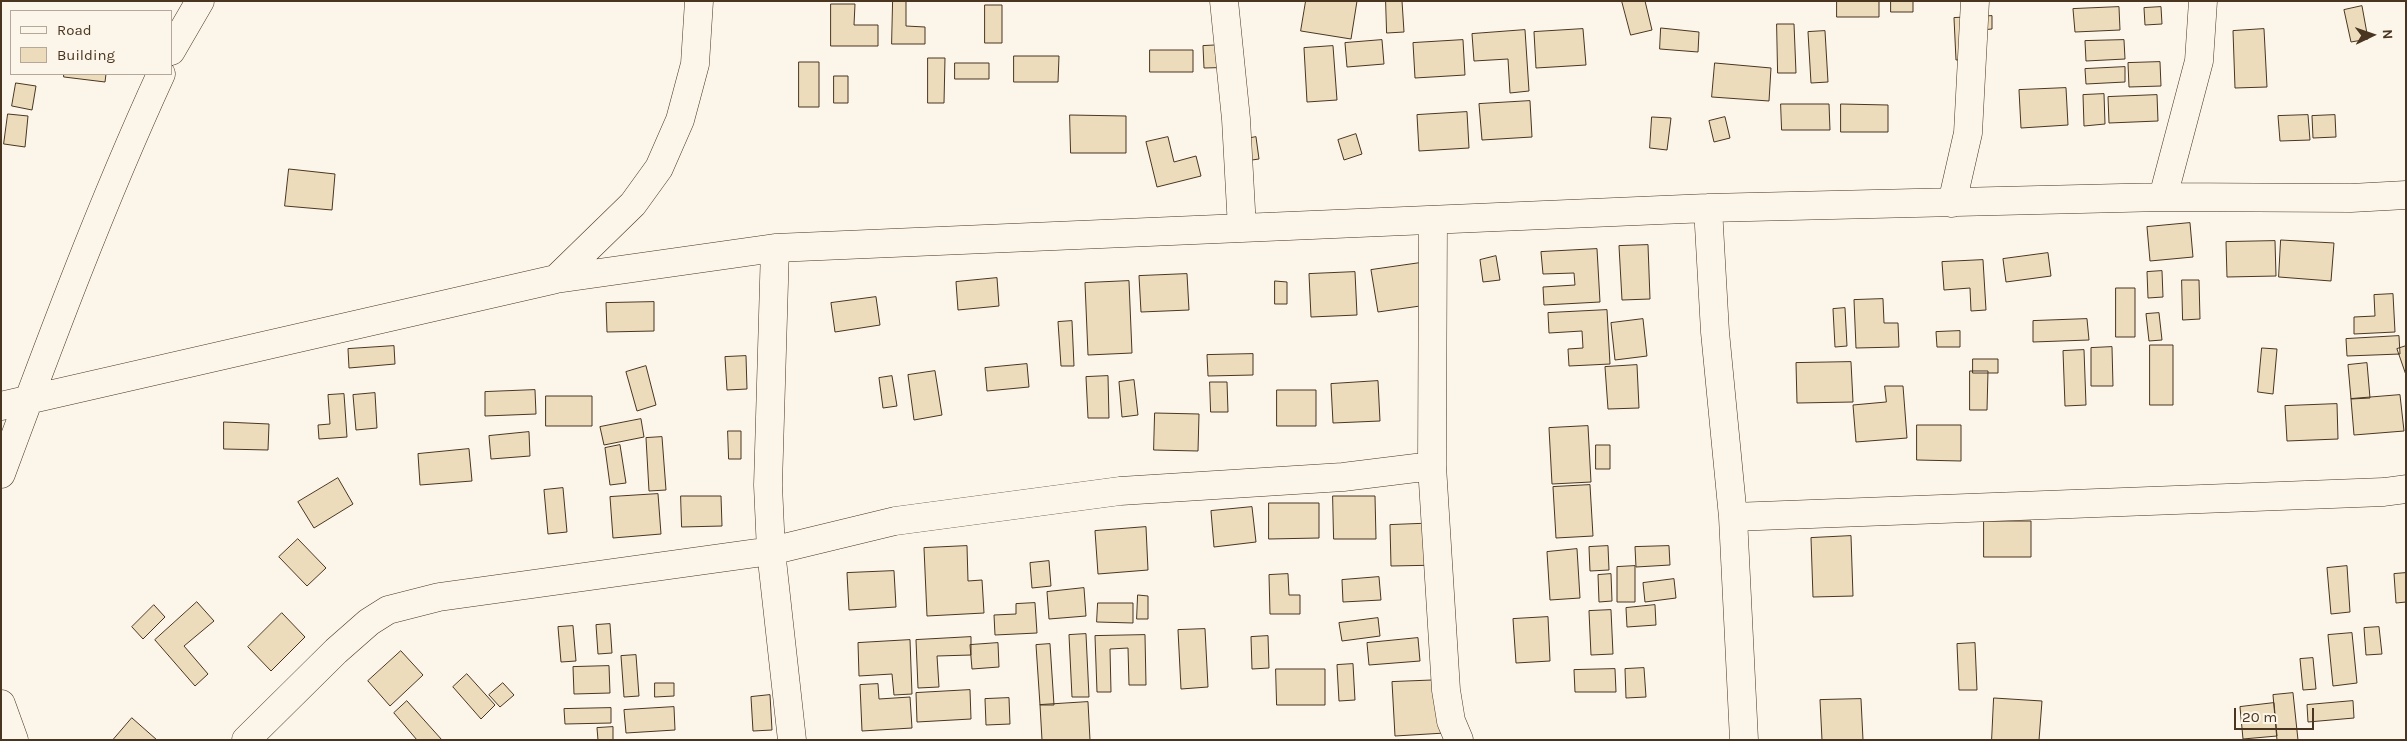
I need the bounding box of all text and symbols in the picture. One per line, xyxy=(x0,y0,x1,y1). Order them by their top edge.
legend xyxy=(10,10,172,75)
north arrow xyxy=(2347,10,2397,60)
text: Road xyxy=(57,21,92,39)
text: N xyxy=(2379,29,2396,40)
text: Building xyxy=(57,46,115,64)
scale bar xyxy=(2237,698,2317,730)
text: 20 m xyxy=(2242,708,2277,726)

